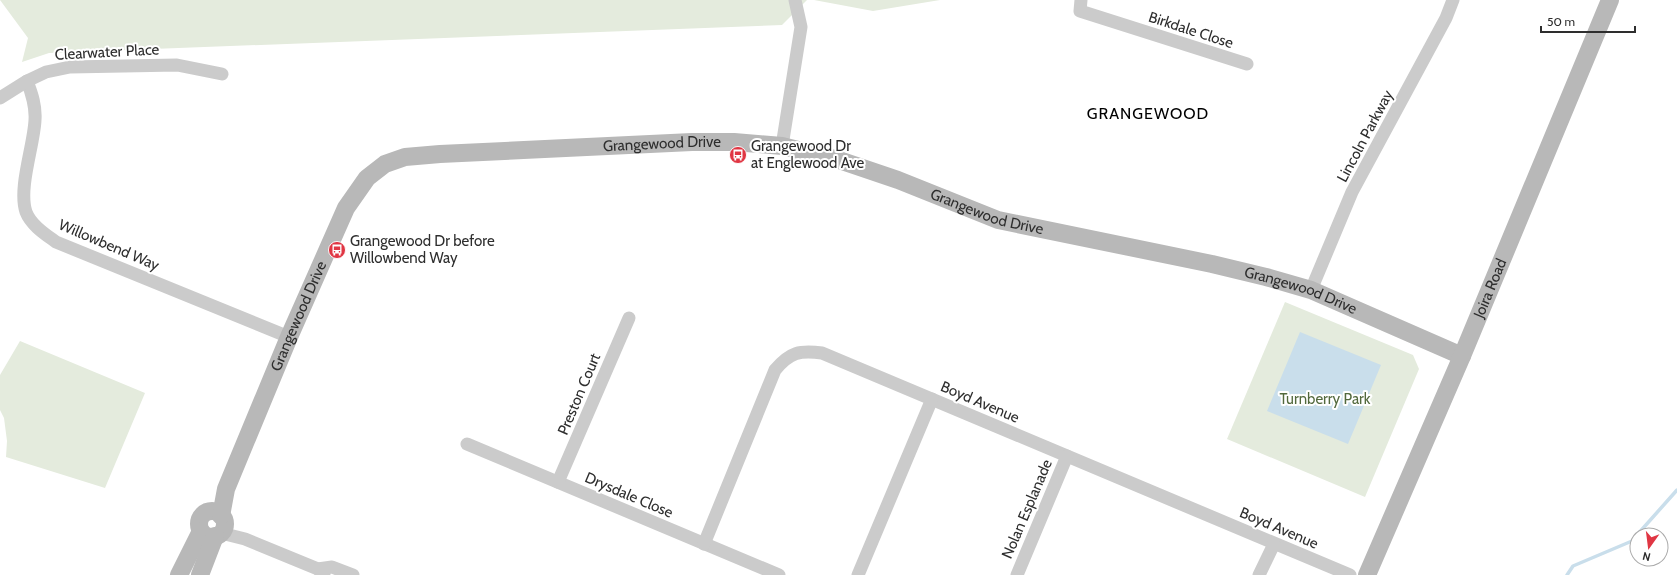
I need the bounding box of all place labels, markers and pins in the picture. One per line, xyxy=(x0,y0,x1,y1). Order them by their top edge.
place label: Grangewood Dr at Englewood Ave xyxy=(751,137,865,172)
bus stop icon: Grangewood Dr at Englewood Ave xyxy=(728,145,748,165)
place label: Grangewood Dr before Willowbend Way xyxy=(350,232,495,267)
bus stop icon: Grangewood Dr before Willowbend Way xyxy=(327,240,347,260)

